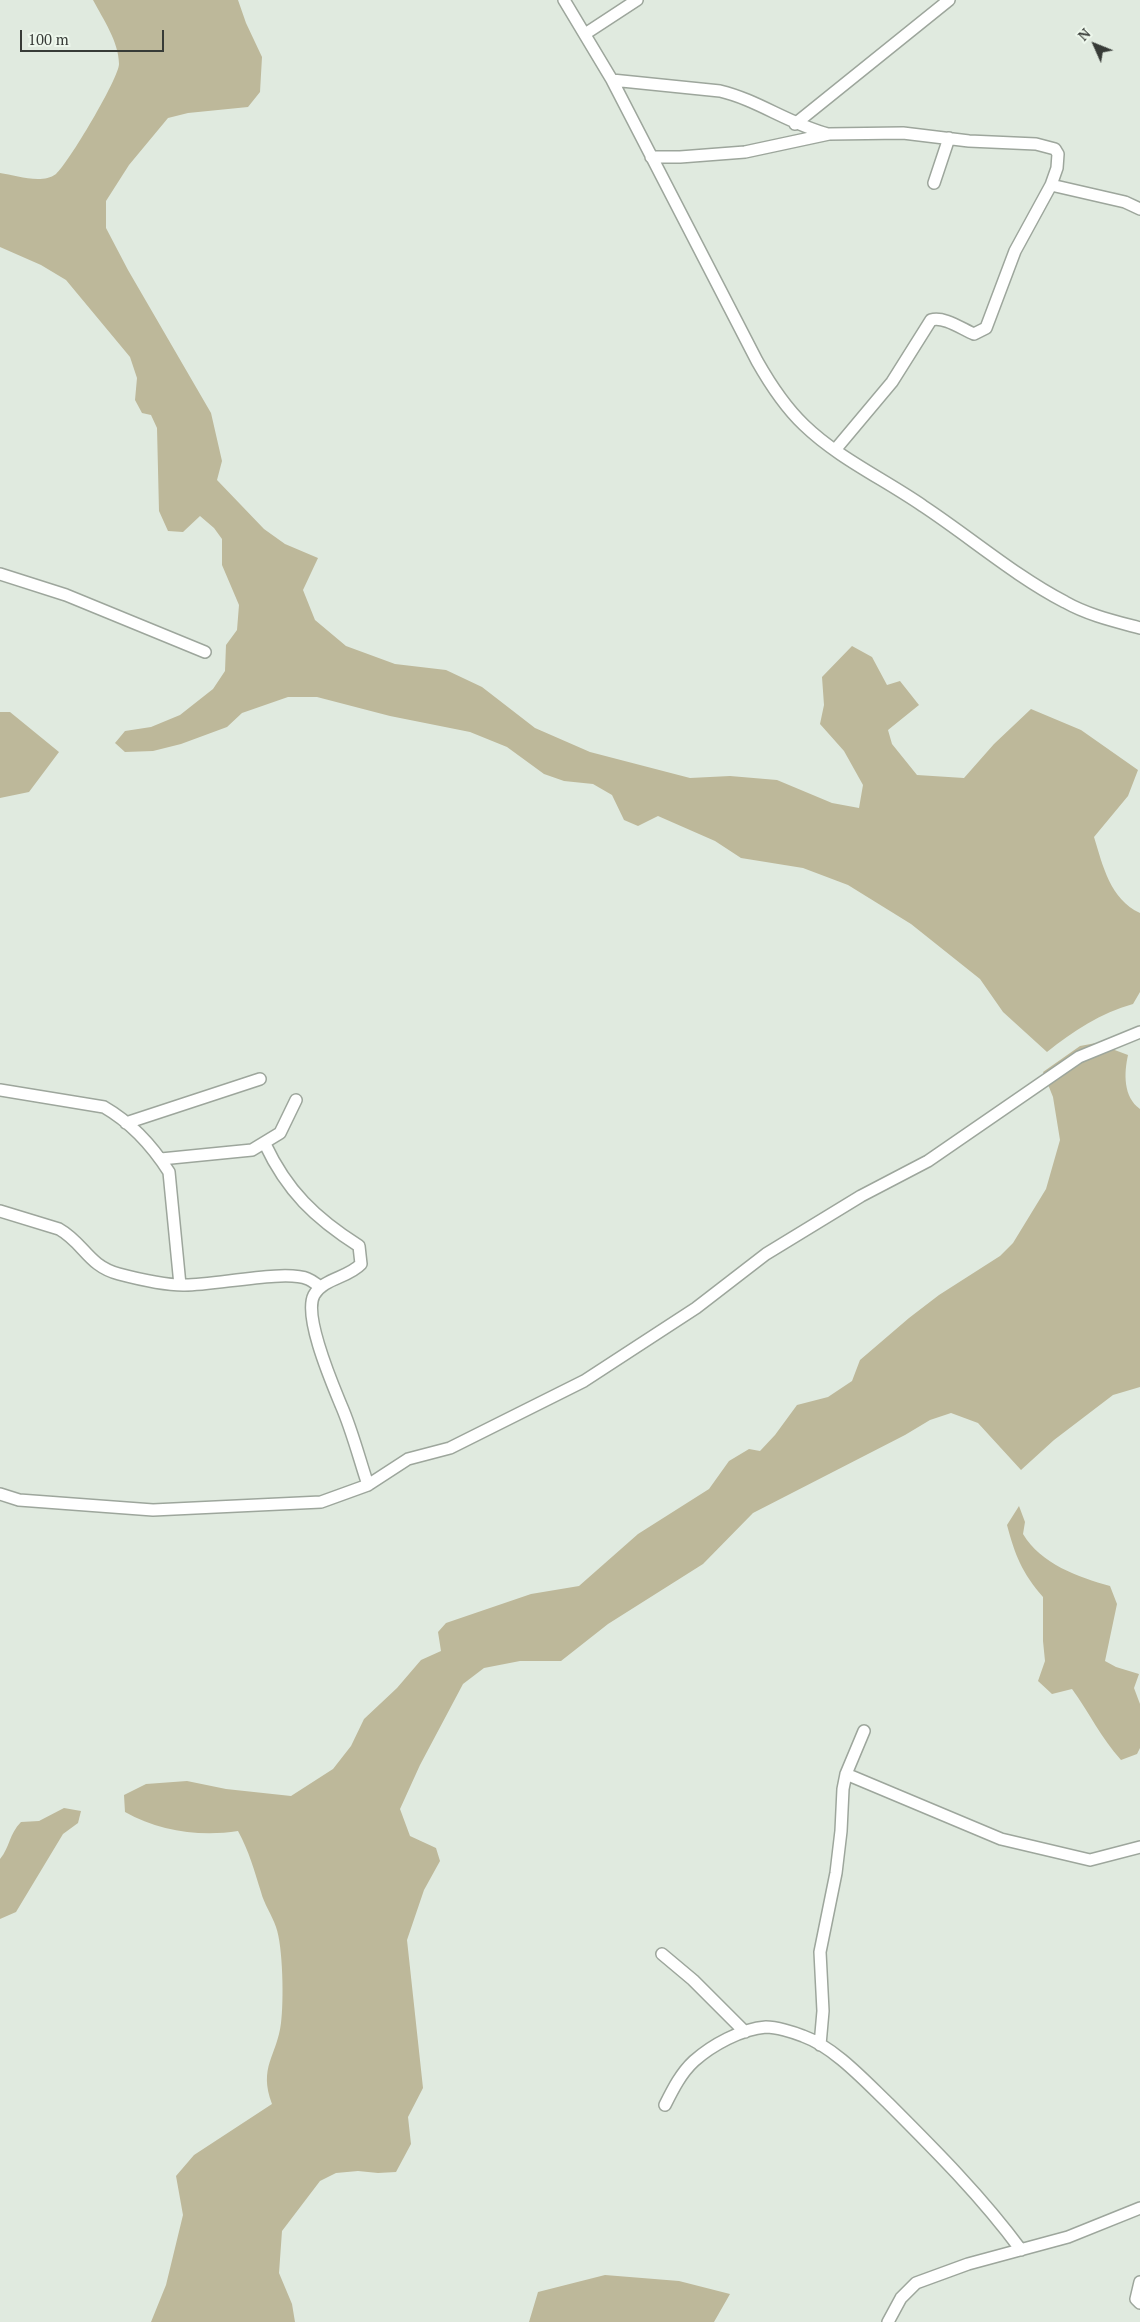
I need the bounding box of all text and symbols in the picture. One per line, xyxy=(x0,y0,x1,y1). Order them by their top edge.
scale bar xyxy=(22,20,166,52)
north arrow xyxy=(1070,20,1120,70)
text: N xyxy=(1073,24,1094,45)
text: 100 m xyxy=(28,29,69,49)

